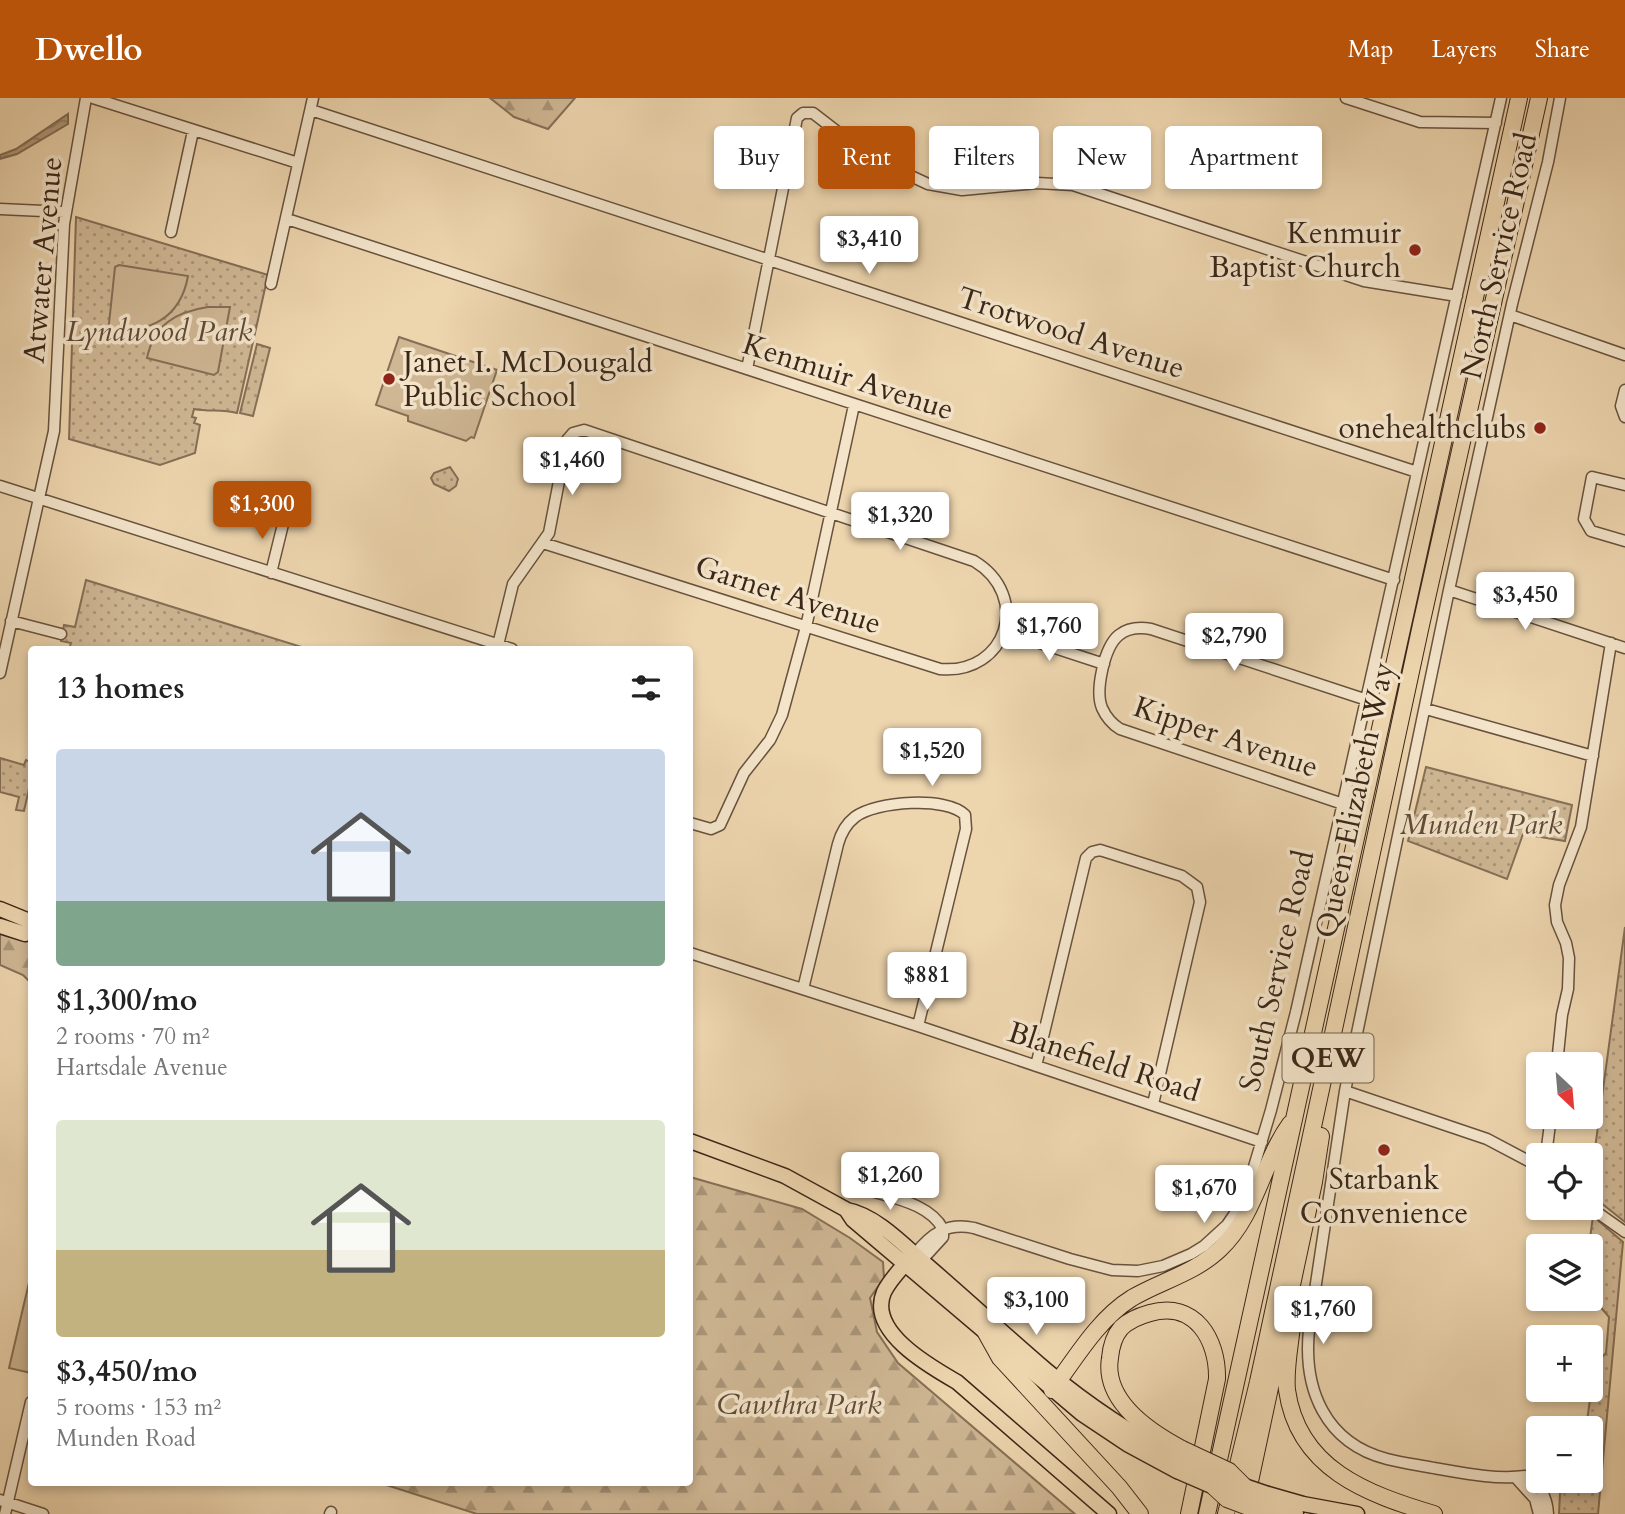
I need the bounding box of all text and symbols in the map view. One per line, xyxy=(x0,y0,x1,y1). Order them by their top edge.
text: Dwello xyxy=(35,27,143,72)
text: Map xyxy=(1348,33,1394,66)
text: Layers xyxy=(1432,33,1497,66)
text: Share xyxy=(1535,33,1590,66)
chip: Buy xyxy=(714,126,804,189)
chip: Rent xyxy=(818,126,915,189)
chip: Filters xyxy=(929,126,1039,189)
chip: New xyxy=(1053,126,1151,189)
chip: Apartment xyxy=(1165,126,1322,189)
street label: North Service Road xyxy=(1451,129,1547,383)
street label: Atwater Avenue xyxy=(14,155,72,365)
place label: Kenmuir Baptist Church xyxy=(1209,213,1402,288)
pin: $3,410 xyxy=(812,216,926,276)
text: $3,410 xyxy=(836,223,902,254)
marker: Kenmuir Baptist Church xyxy=(1407,242,1423,258)
street label: Trotwood Avenue xyxy=(952,277,1190,389)
park label: Lyndwood Park xyxy=(66,311,252,352)
street label: Kenmuir Avenue xyxy=(737,324,959,430)
place label: Janet I. McDougald Public School xyxy=(399,342,653,417)
marker: Janet I. McDougald Public School xyxy=(381,371,397,387)
place label: onehealthclubs xyxy=(1339,408,1526,449)
marker: onehealthclubs xyxy=(1532,420,1548,436)
pin: $1,460 xyxy=(515,438,629,497)
text: $1,460 xyxy=(539,444,605,475)
pin: $1,300 xyxy=(205,482,319,541)
text: $1,300 xyxy=(229,488,295,519)
pin: $1,320 xyxy=(843,492,957,552)
text: $1,320 xyxy=(867,499,933,530)
street label: Garnet Avenue xyxy=(690,546,886,644)
pin: $3,450 xyxy=(1468,573,1582,632)
text: $3,450 xyxy=(1492,579,1558,610)
pin: $1,760 xyxy=(992,603,1106,663)
text: $1,760 xyxy=(1016,610,1082,641)
pin: $2,790 xyxy=(1177,614,1291,673)
text: $2,790 xyxy=(1201,620,1267,651)
street label: Queen Elizabeth Way xyxy=(1306,658,1404,942)
text: 13 homes xyxy=(56,668,185,709)
icon: filters xyxy=(627,669,665,707)
street label: Kipper Avenue xyxy=(1128,686,1324,788)
pin: $1,520 xyxy=(875,728,989,788)
text: $1,520 xyxy=(899,735,965,766)
icon: home xyxy=(298,794,424,920)
park label: Munden Park xyxy=(1400,804,1562,845)
street label: South Service Road xyxy=(1229,846,1325,1096)
pin: $881 xyxy=(886,953,968,1012)
text: $881 xyxy=(903,959,951,990)
text: $1,300/mo xyxy=(56,980,197,1021)
street label: Blanefield Road xyxy=(1003,1012,1205,1112)
text: 2 rooms · 70 m² xyxy=(56,1021,209,1052)
road number: QEW xyxy=(1282,1034,1374,1082)
text: Hartsdale Avenue xyxy=(56,1052,228,1083)
north arrow xyxy=(1526,1052,1603,1129)
map controls xyxy=(1526,1052,1603,1493)
marker: Starbank Convenience xyxy=(1376,1142,1392,1158)
button: locate xyxy=(1526,1143,1603,1220)
pin: $1,260 xyxy=(833,1152,947,1212)
text: $1,260 xyxy=(857,1159,923,1190)
place label: Starbank Convenience xyxy=(1300,1159,1468,1234)
icon: home xyxy=(298,1165,424,1291)
pin: $1,670 xyxy=(1147,1166,1261,1225)
text: $1,670 xyxy=(1171,1172,1237,1203)
button: layers xyxy=(1526,1234,1603,1311)
pin: $3,100 xyxy=(979,1278,1093,1337)
text: $3,100 xyxy=(1003,1284,1069,1315)
pin: $1,760 xyxy=(1266,1286,1380,1346)
text: $1,760 xyxy=(1290,1293,1356,1324)
button: + xyxy=(1526,1325,1603,1402)
text: $3,450/mo xyxy=(56,1351,197,1392)
park label: Cawthra Park xyxy=(716,1384,882,1425)
text: 5 rooms · 153 m² xyxy=(56,1392,221,1423)
button: − xyxy=(1526,1416,1603,1493)
text: Munden Road xyxy=(56,1423,196,1454)

